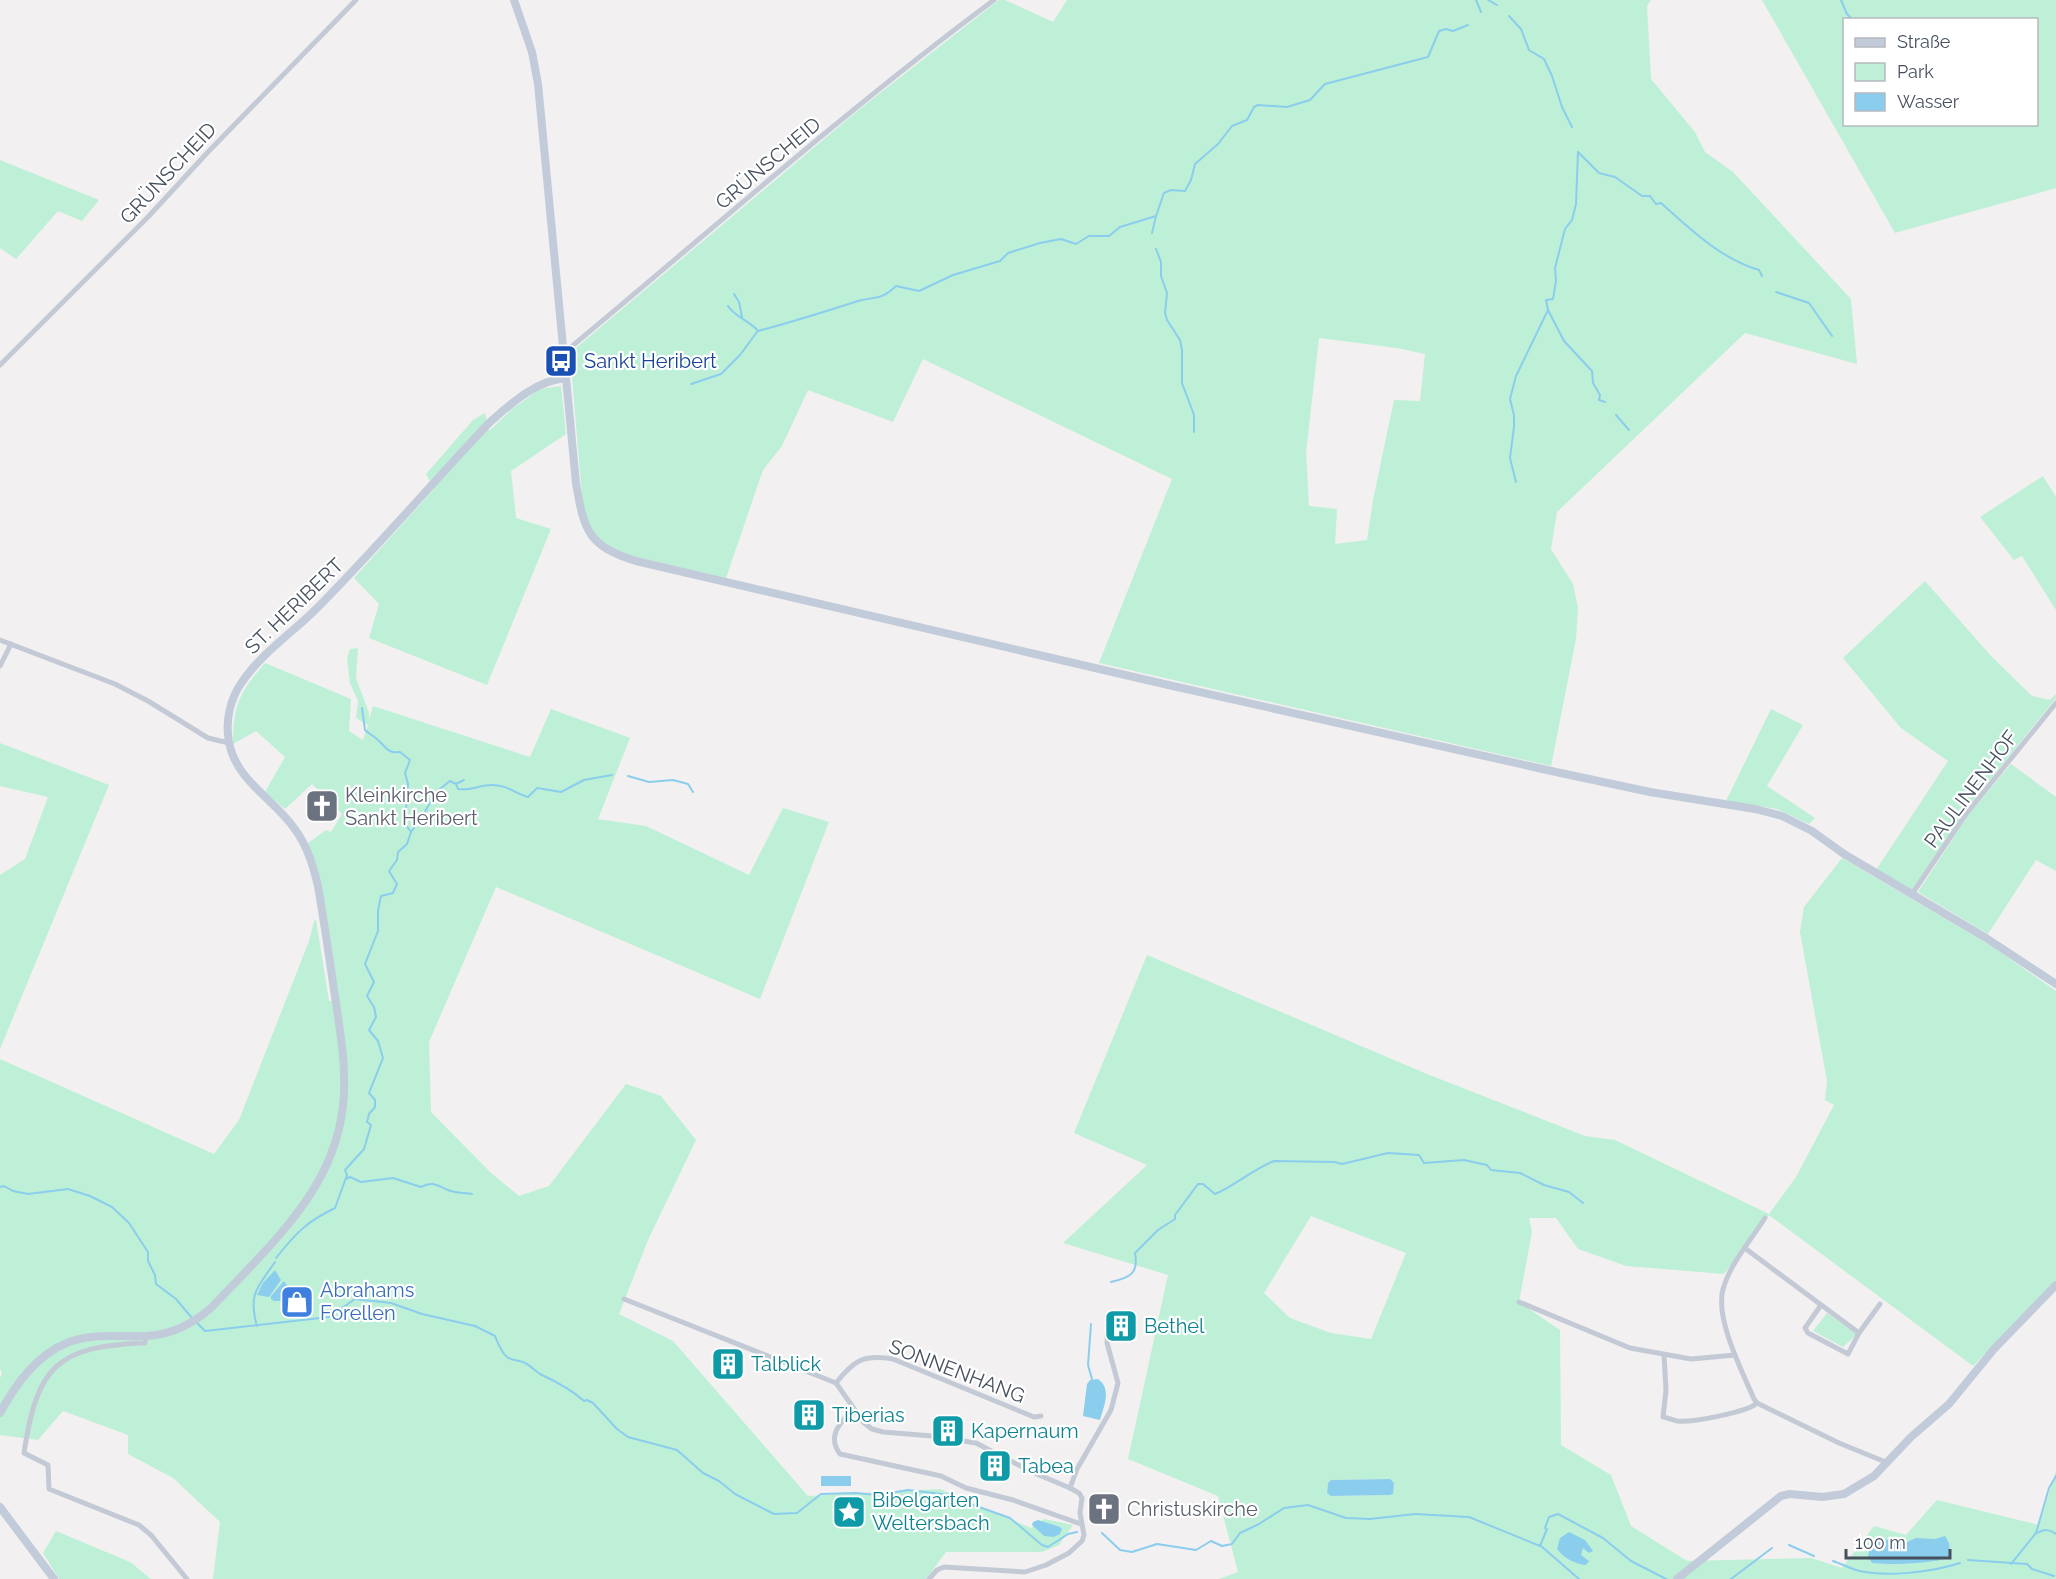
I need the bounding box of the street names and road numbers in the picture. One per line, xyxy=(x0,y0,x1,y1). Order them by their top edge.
street label: GRÜNSCHEID xyxy=(710,112,826,214)
street label: GRÜNSCHEID xyxy=(115,117,221,229)
street label: ST. HERIBERT xyxy=(240,553,348,659)
street label: PAULINENHOF xyxy=(1919,725,2023,852)
street label: SONNENHANG xyxy=(886,1334,1028,1408)

